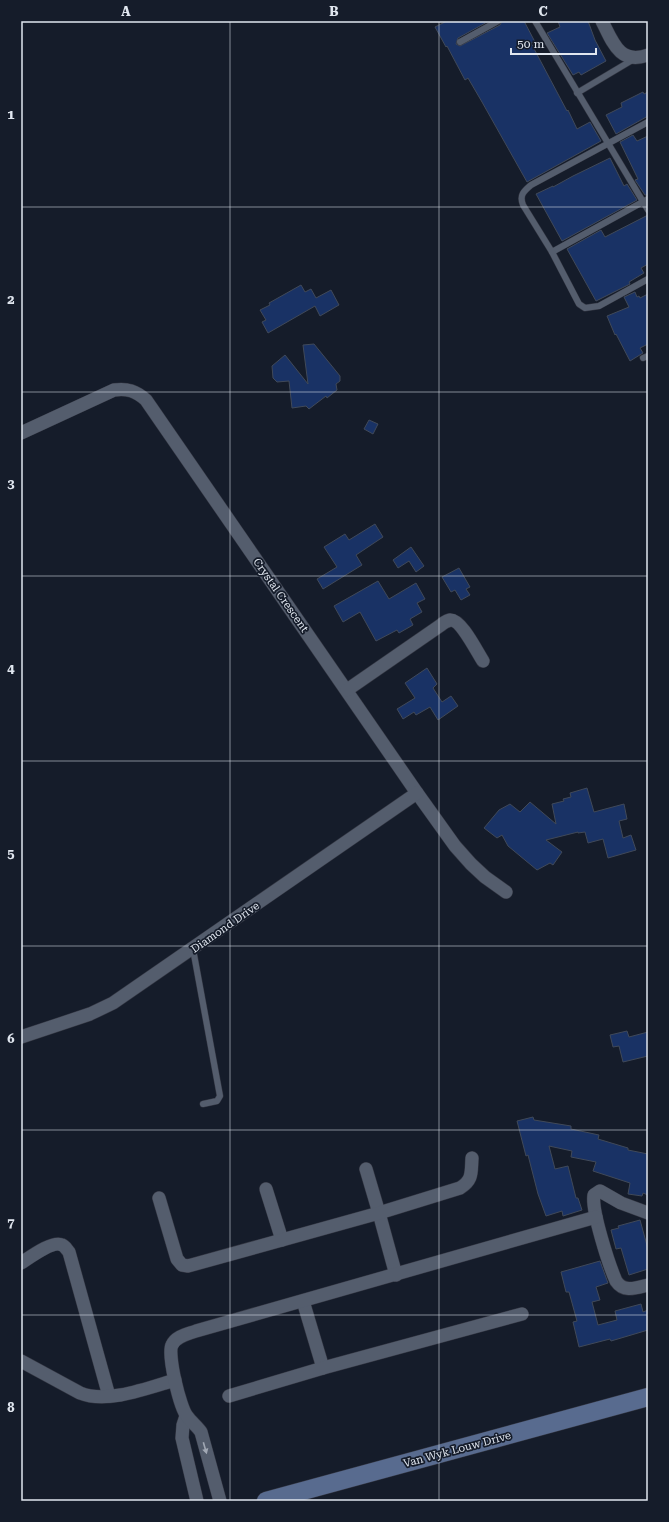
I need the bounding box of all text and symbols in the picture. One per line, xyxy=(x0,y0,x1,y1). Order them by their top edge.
text: A xyxy=(121,4,131,19)
text: B xyxy=(329,4,339,19)
text: C xyxy=(538,4,548,19)
scale bar xyxy=(511,30,596,56)
text: 50 m xyxy=(517,37,544,51)
text: 1 xyxy=(7,107,15,122)
text: 2 xyxy=(7,292,15,307)
text: 3 xyxy=(7,476,15,491)
street label: Crystal Crescent xyxy=(250,556,311,635)
text: 4 xyxy=(7,661,15,676)
text: 5 xyxy=(7,846,15,861)
street label: Diamond Drive xyxy=(189,899,262,956)
text: 6 xyxy=(7,1031,15,1046)
text: 7 xyxy=(7,1215,15,1230)
text: 8 xyxy=(7,1400,15,1415)
street label: Van Wyk Louw Drive xyxy=(402,1429,512,1470)
one-way arrow xyxy=(203,1442,209,1455)

